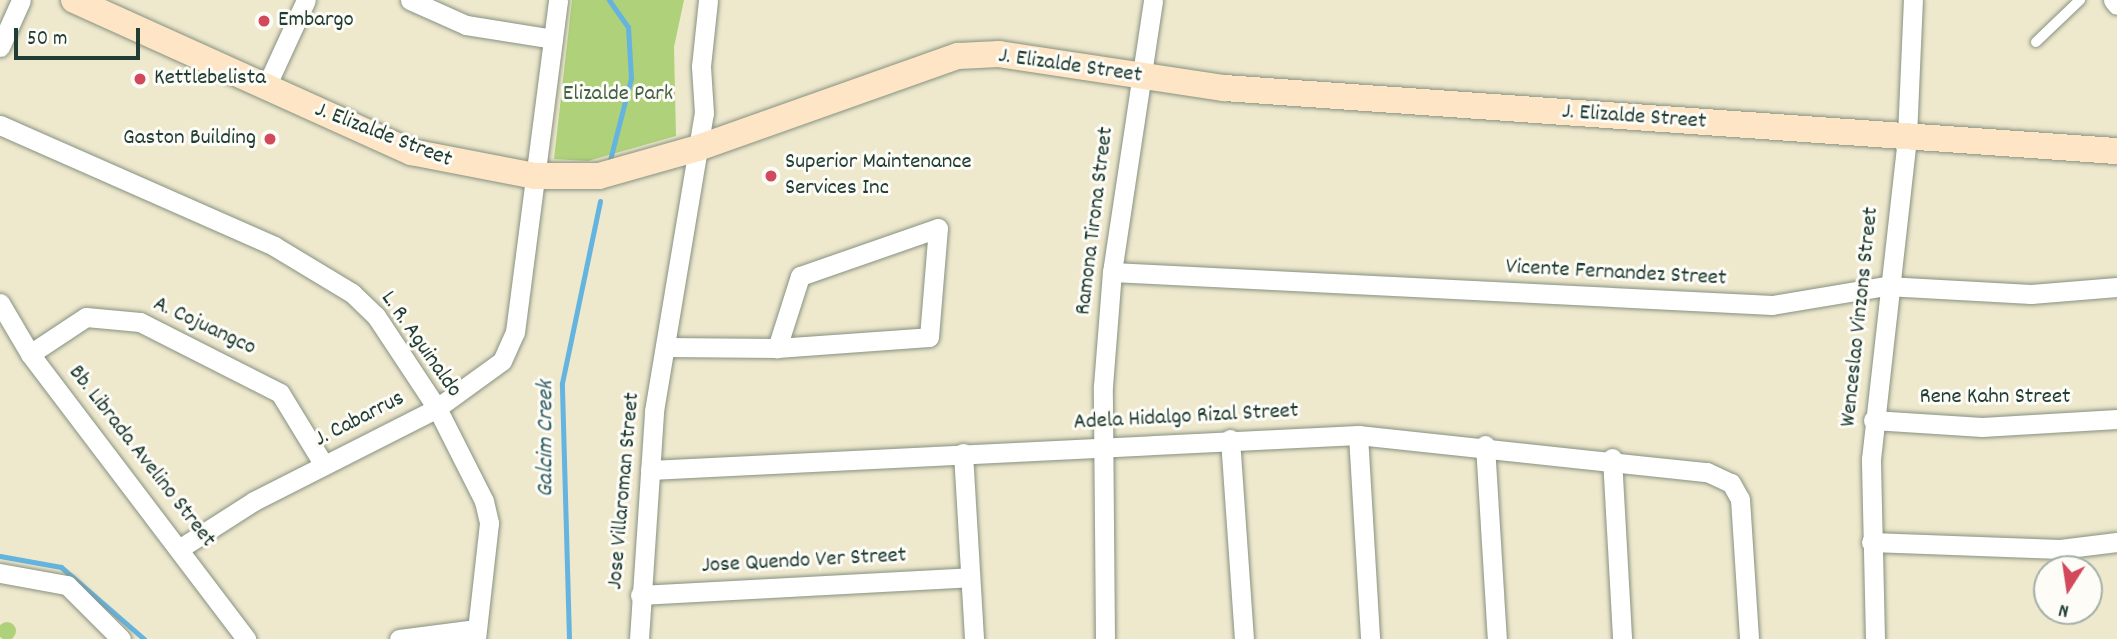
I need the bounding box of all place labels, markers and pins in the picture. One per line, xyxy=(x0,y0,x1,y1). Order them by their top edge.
place label: Embargo xyxy=(278,7,354,35)
marker: Embargo xyxy=(256,13,272,29)
place label: Kettlebelista xyxy=(154,65,266,93)
marker: Kettlebelista xyxy=(132,71,148,87)
place label: Gaston Building xyxy=(123,125,256,153)
marker: Gaston Building xyxy=(262,131,278,147)
place label: Superior Maintenance Services Inc xyxy=(785,149,972,203)
marker: Superior Maintenance Services Inc xyxy=(763,168,779,184)

